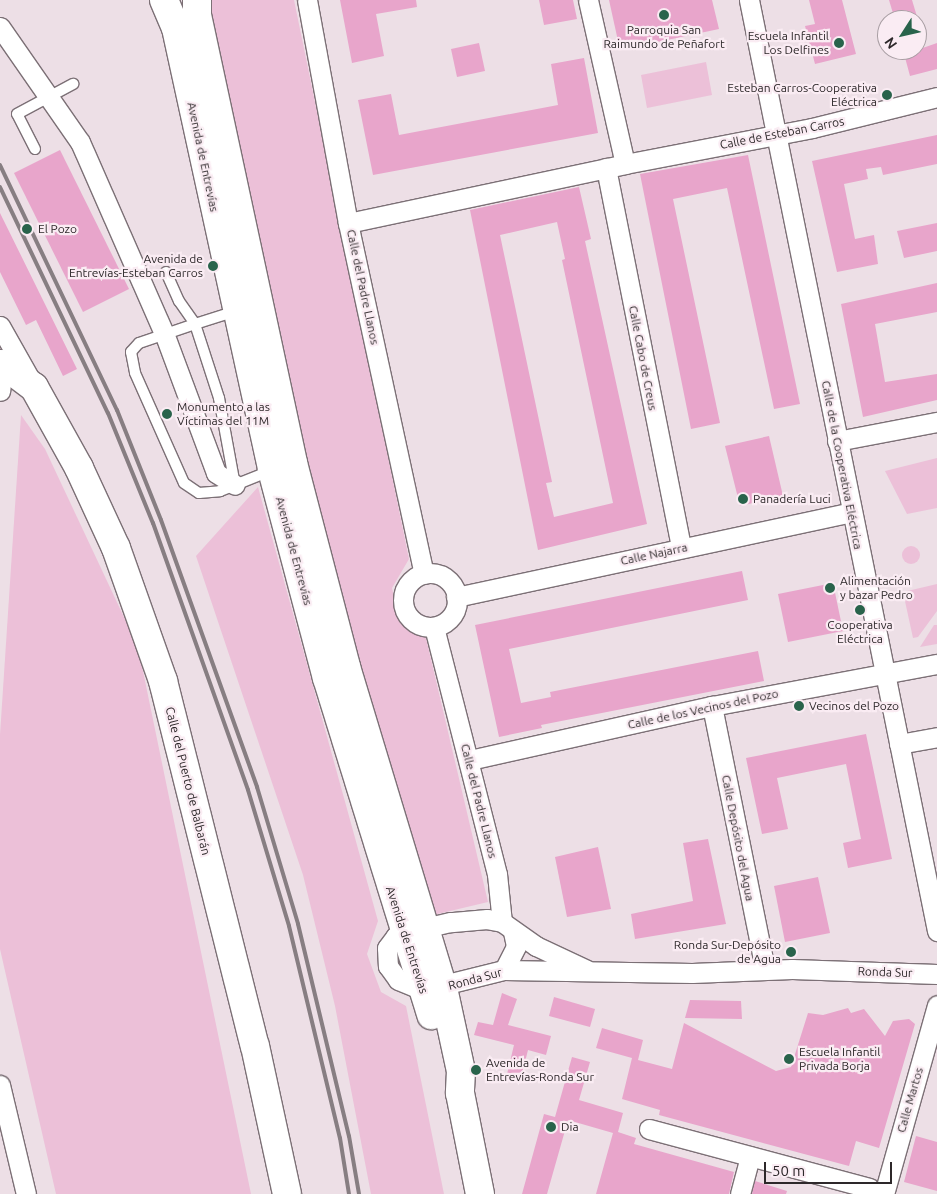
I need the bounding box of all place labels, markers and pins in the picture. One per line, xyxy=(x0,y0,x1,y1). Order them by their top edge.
marker: Parroquia San Raimundo de Peñafort xyxy=(658,9,670,21)
place label: Parroquia San Raimundo de Peñafort xyxy=(603,23,725,51)
place label: Escuela Infantil Los Delfines xyxy=(748,29,829,57)
marker: Escuela Infantil Los Delfines xyxy=(833,37,845,49)
place label: Esteban Carros-Cooperativa Eléctrica xyxy=(727,81,877,109)
marker: Esteban Carros-Cooperativa Eléctrica xyxy=(881,89,893,101)
marker: El Pozo xyxy=(20,222,34,236)
place label: El Pozo xyxy=(38,222,77,236)
place label: Avenida de Entrevías-Esteban Carros xyxy=(69,252,203,280)
marker: Avenida de Entrevías-Esteban Carros xyxy=(207,260,219,272)
place label: Monumento a las Víctimas del 11M xyxy=(177,400,270,428)
marker: Monumento a las Víctimas del 11M xyxy=(161,408,173,420)
place label: Panadería Luci xyxy=(753,492,831,506)
marker: Panadería Luci xyxy=(737,493,749,505)
place label: Alimentación y bazar Pedro xyxy=(840,574,913,602)
marker: Alimentación y bazar Pedro xyxy=(824,582,836,594)
marker: Cooperativa Eléctrica xyxy=(854,604,866,616)
place label: Cooperativa Eléctrica xyxy=(827,618,893,646)
place label: Vecinos del Pozo xyxy=(809,699,899,713)
marker: Vecinos del Pozo xyxy=(793,700,805,712)
place label: Ronda Sur-Depósito de Agua xyxy=(674,938,781,966)
marker: Ronda Sur-Depósito de Agua xyxy=(785,946,797,958)
place label: Escuela Infantil Privada Borja xyxy=(799,1045,880,1073)
marker: Escuela Infantil Privada Borja xyxy=(783,1053,795,1065)
place label: Avenida de Entrevías-Ronda Sur xyxy=(486,1056,594,1084)
marker: Avenida de Entrevías-Ronda Sur xyxy=(470,1064,482,1076)
place label: Dia xyxy=(561,1120,579,1134)
marker: Dia xyxy=(545,1121,557,1133)

